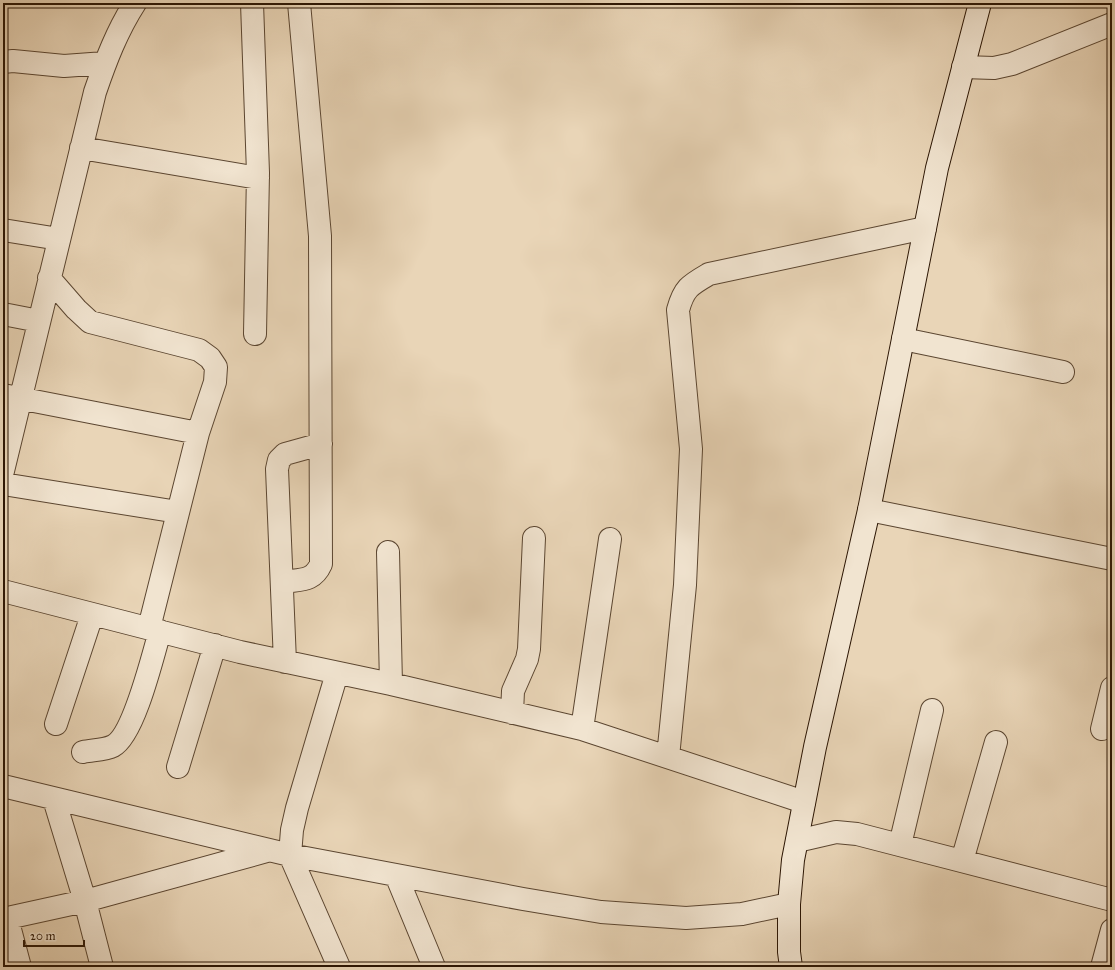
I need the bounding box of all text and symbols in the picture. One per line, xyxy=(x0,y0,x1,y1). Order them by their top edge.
scale bar xyxy=(24,922,84,948)
text: 20 m xyxy=(30,929,56,943)

